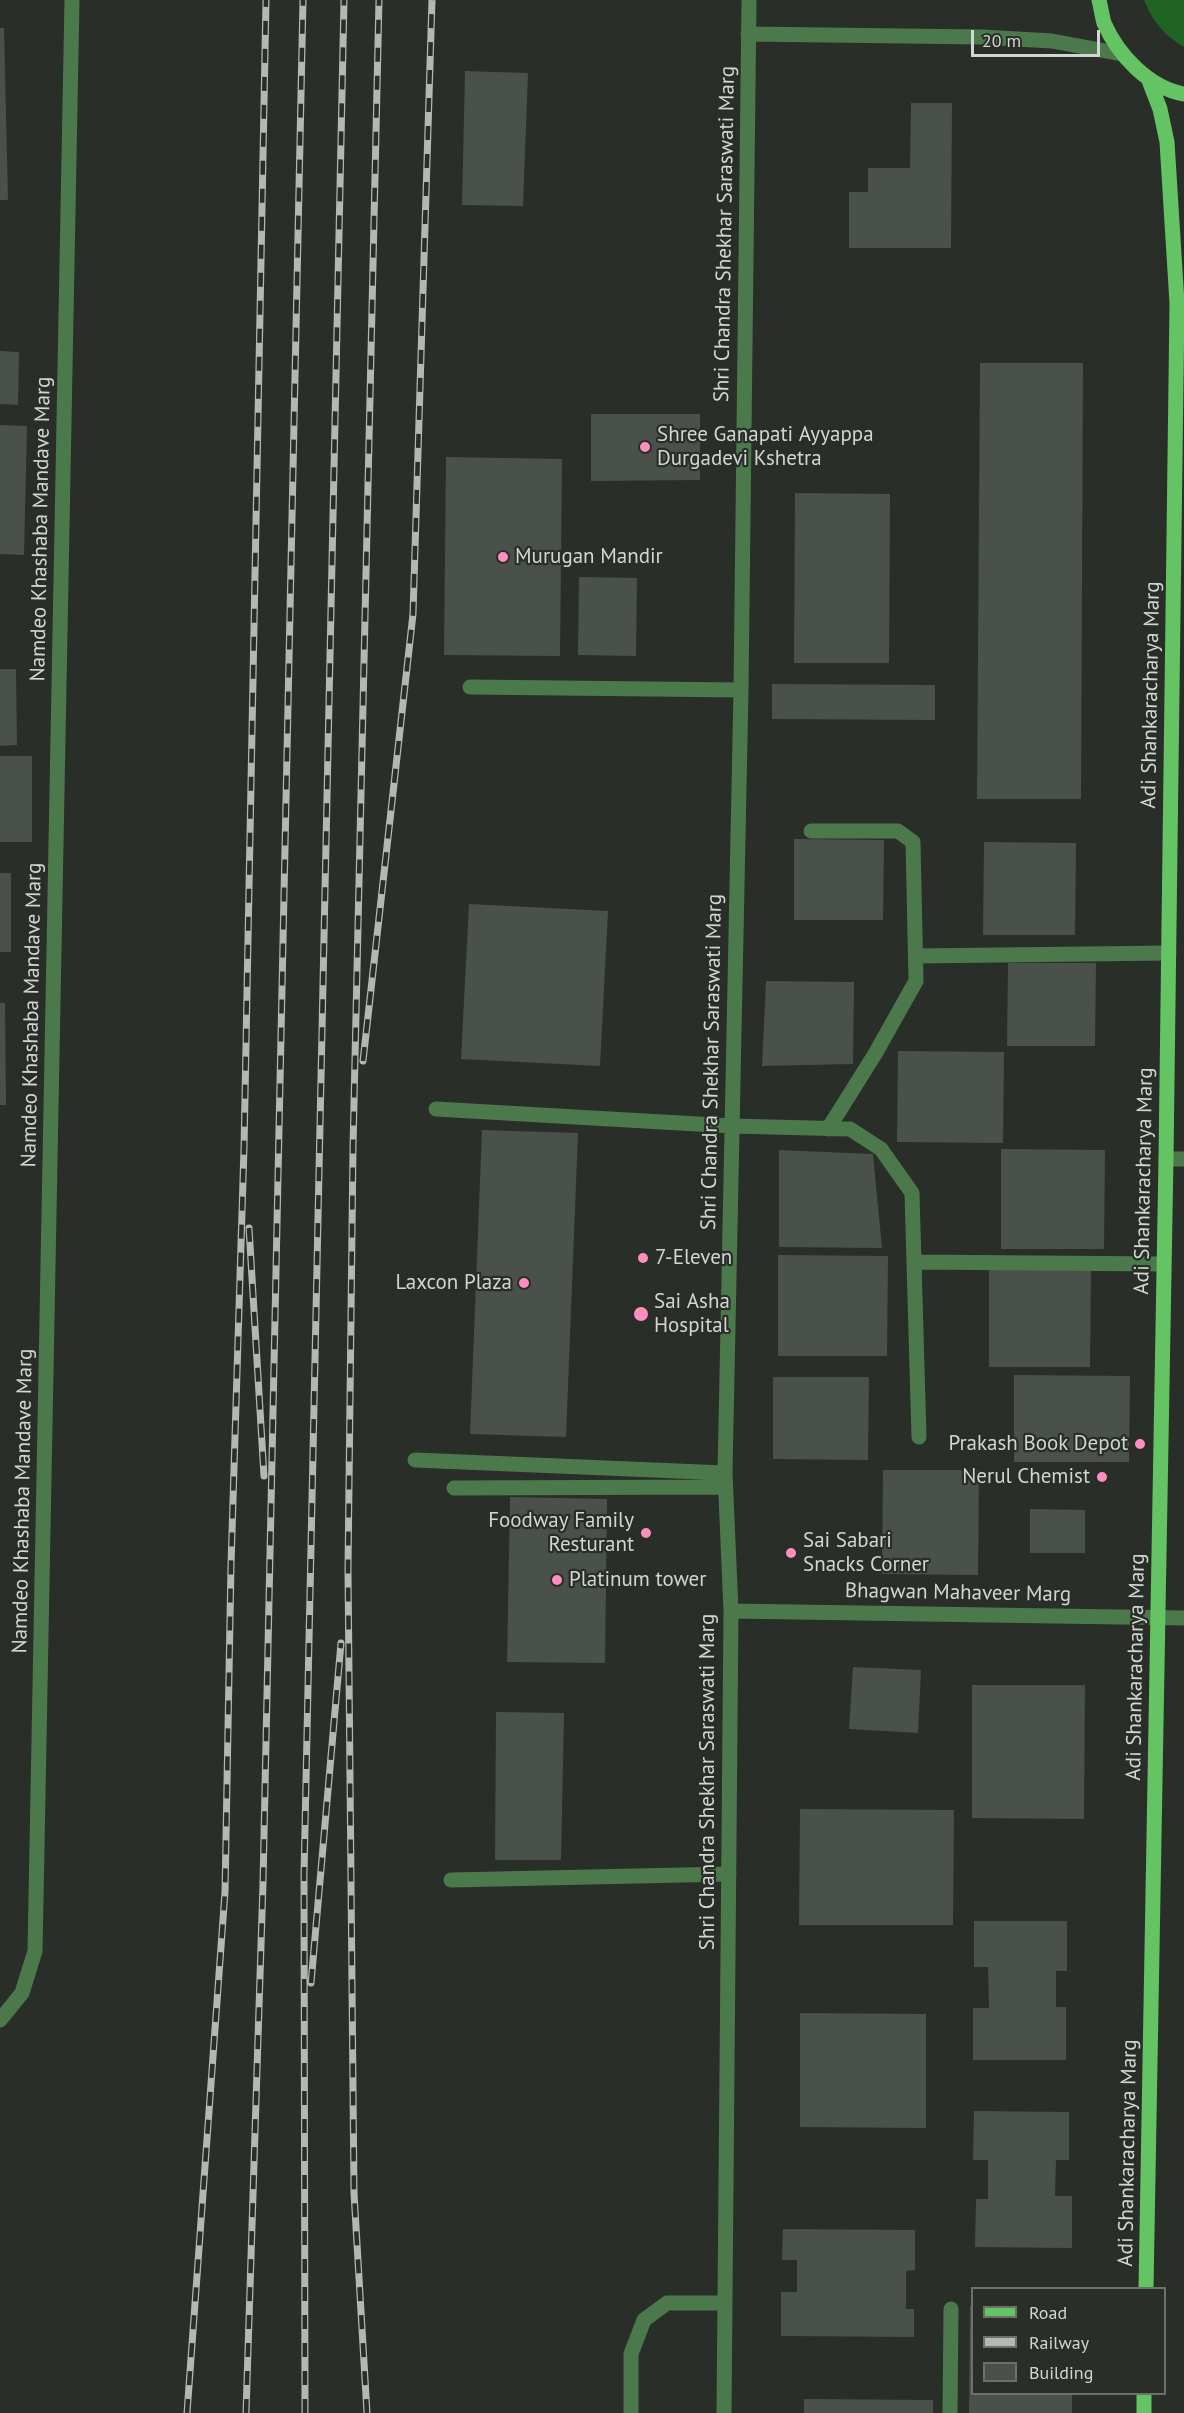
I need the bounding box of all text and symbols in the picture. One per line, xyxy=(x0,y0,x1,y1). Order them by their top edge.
scale bar xyxy=(974,18,1103,56)
text: 20 m xyxy=(982,29,1021,52)
street label: Shri Chandra Shekhar Saraswati Marg xyxy=(709,66,741,402)
street label: Namdeo Khashaba Mandave Marg xyxy=(26,376,56,682)
place label: Shree Ganapati Ayyappa Durgadevi Kshetra xyxy=(657,422,874,472)
marker: Shree Ganapati Ayyappa Durgadevi Kshetra xyxy=(638,440,652,454)
place label: Murugan Mandir xyxy=(515,544,663,570)
marker: Murugan Mandir xyxy=(496,550,510,564)
street label: Adi Shankaracharya Marg xyxy=(1136,581,1166,809)
street label: Namdeo Khashaba Mandave Marg xyxy=(17,862,47,1168)
street label: Shri Chandra Shekhar Saraswati Marg xyxy=(696,894,728,1230)
street label: Adi Shankaracharya Marg xyxy=(1129,1067,1159,1295)
place label: 7-Eleven xyxy=(655,1245,732,1271)
marker: 7-Eleven xyxy=(636,1251,650,1265)
place label: Laxcon Plaza xyxy=(395,1270,512,1296)
marker: Laxcon Plaza xyxy=(517,1276,531,1290)
place label: Sai Asha Hospital xyxy=(654,1289,730,1339)
marker: Sai Asha Hospital xyxy=(632,1305,650,1323)
street label: Namdeo Khashaba Mandave Marg xyxy=(8,1348,38,1654)
place label: Prakash Book Depot xyxy=(948,1431,1128,1457)
marker: Prakash Book Depot xyxy=(1133,1437,1147,1451)
place label: Nerul Chemist xyxy=(962,1464,1090,1490)
marker: Nerul Chemist xyxy=(1095,1470,1109,1484)
place label: Foodway Family Resturant xyxy=(488,1508,634,1558)
marker: Foodway Family Resturant xyxy=(639,1526,653,1540)
place label: Sai Sabari Snacks Corner xyxy=(803,1528,929,1578)
marker: Sai Sabari Snacks Corner xyxy=(784,1546,798,1560)
street label: Adi Shankaracharya Marg xyxy=(1121,1553,1151,1781)
place label: Platinum tower xyxy=(569,1567,706,1593)
marker: Platinum tower xyxy=(550,1573,564,1587)
street label: Bhagwan Mahaveer Marg xyxy=(845,1578,1071,1608)
street label: Shri Chandra Shekhar Saraswati Marg xyxy=(695,1614,721,1950)
street label: Adi Shankaracharya Marg xyxy=(1113,2039,1143,2267)
legend xyxy=(971,2287,1166,2395)
text: Road xyxy=(1029,2301,1067,2324)
text: Railway xyxy=(1029,2331,1089,2354)
text: Building xyxy=(1029,2361,1093,2384)

